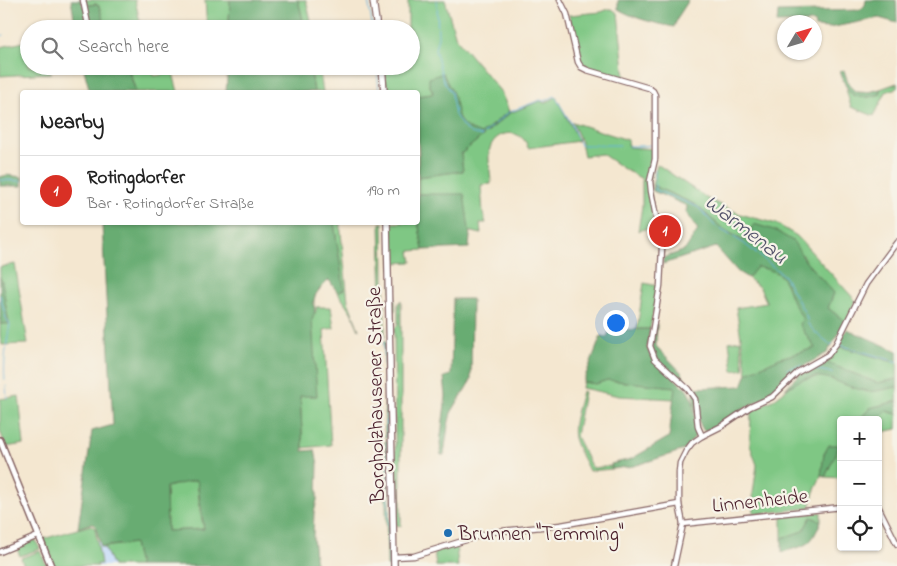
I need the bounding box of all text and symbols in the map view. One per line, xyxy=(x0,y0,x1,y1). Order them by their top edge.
north arrow xyxy=(777,15,822,60)
search box xyxy=(20,20,420,75)
icon: search xyxy=(38,34,66,62)
text: Search here xyxy=(78,34,169,61)
text: Nearby xyxy=(40,108,104,138)
text: Rotingdorfer xyxy=(87,165,185,192)
text: 1 xyxy=(53,179,59,203)
text: 190 m xyxy=(367,179,400,203)
water label: Warmenau xyxy=(697,188,794,273)
text: Bar · Rotingdorfer Straße xyxy=(87,192,254,216)
pin: 1 xyxy=(649,212,681,250)
street label: Borgholzhausener Straße xyxy=(360,286,396,504)
your location xyxy=(603,310,629,336)
map controls xyxy=(837,416,882,551)
button: + xyxy=(837,416,882,461)
button: − xyxy=(837,461,882,506)
street label: Linnenheide xyxy=(711,482,810,522)
button: locate xyxy=(837,506,882,551)
place label: Brunnen "Temming" xyxy=(457,520,624,552)
marker: Brunnen "Temming" xyxy=(442,527,454,539)

